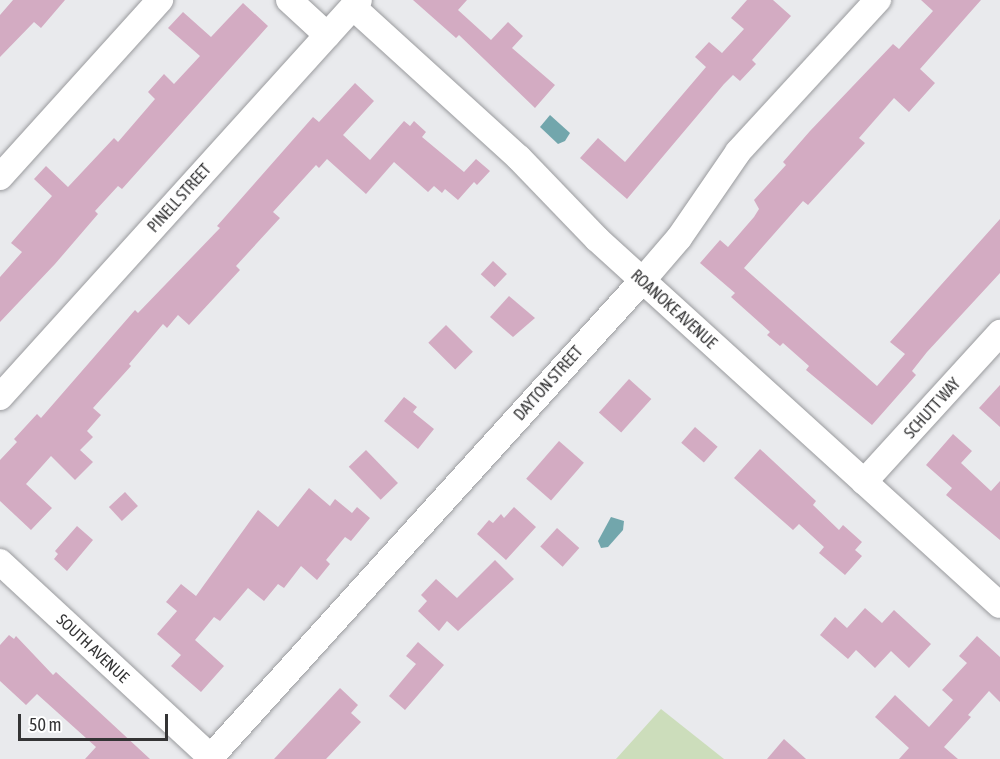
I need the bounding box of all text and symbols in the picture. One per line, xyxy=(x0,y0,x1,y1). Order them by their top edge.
street label: PINELL STREET xyxy=(143,160,215,236)
street label: ROANOKE AVENUE xyxy=(627,266,721,352)
street label: DAYTON STREET xyxy=(510,342,586,424)
street label: SCHUTT WAY xyxy=(900,374,964,442)
street label: SOUTH AVENUE xyxy=(53,610,133,686)
scale bar xyxy=(21,702,171,740)
text: 50 m xyxy=(29,714,61,735)

